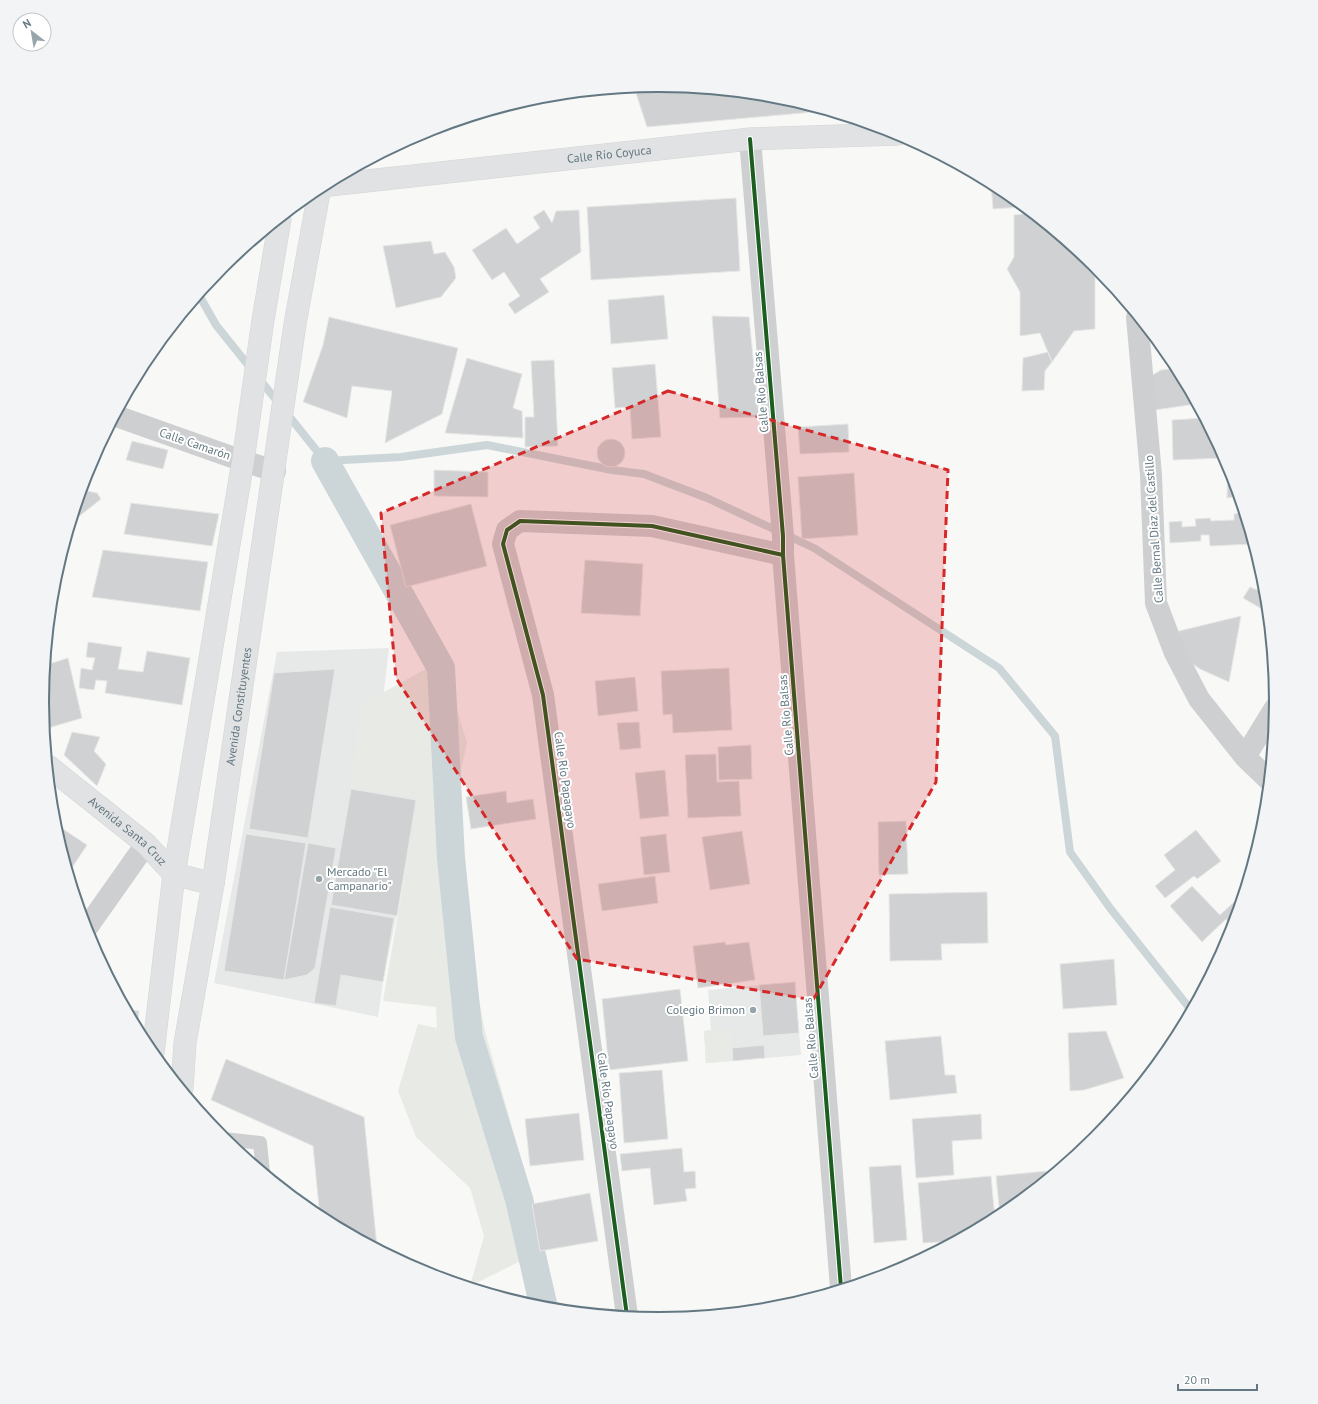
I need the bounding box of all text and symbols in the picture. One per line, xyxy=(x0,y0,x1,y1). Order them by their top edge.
north arrow xyxy=(12,12,52,52)
text: N xyxy=(20,16,34,31)
street label: Calle Río Coyuca xyxy=(566,142,652,166)
street label: Calle Río Balsas xyxy=(749,351,772,433)
street label: Calle Camarón xyxy=(158,424,233,463)
street label: Calle Bernal Díaz del Castillo xyxy=(1141,455,1166,603)
street label: Avenida Constituyentes xyxy=(222,646,255,767)
street label: Calle Río Balsas xyxy=(774,674,797,756)
street label: Calle Río Papagayo xyxy=(551,730,580,829)
street label: Avenida Santa Cruz xyxy=(86,793,170,869)
place label: Mercado "El Campanario" xyxy=(327,864,391,893)
marker: Mercado "El Campanario" xyxy=(314,874,324,884)
street label: Calle Río Balsas xyxy=(799,997,822,1079)
place label: Colegio Brimon xyxy=(666,1002,745,1017)
marker: Colegio Brimon xyxy=(748,1005,758,1015)
street label: Calle Río Papagayo xyxy=(594,1051,623,1150)
scale bar xyxy=(1178,1366,1257,1392)
text: 20 m xyxy=(1184,1372,1210,1387)

